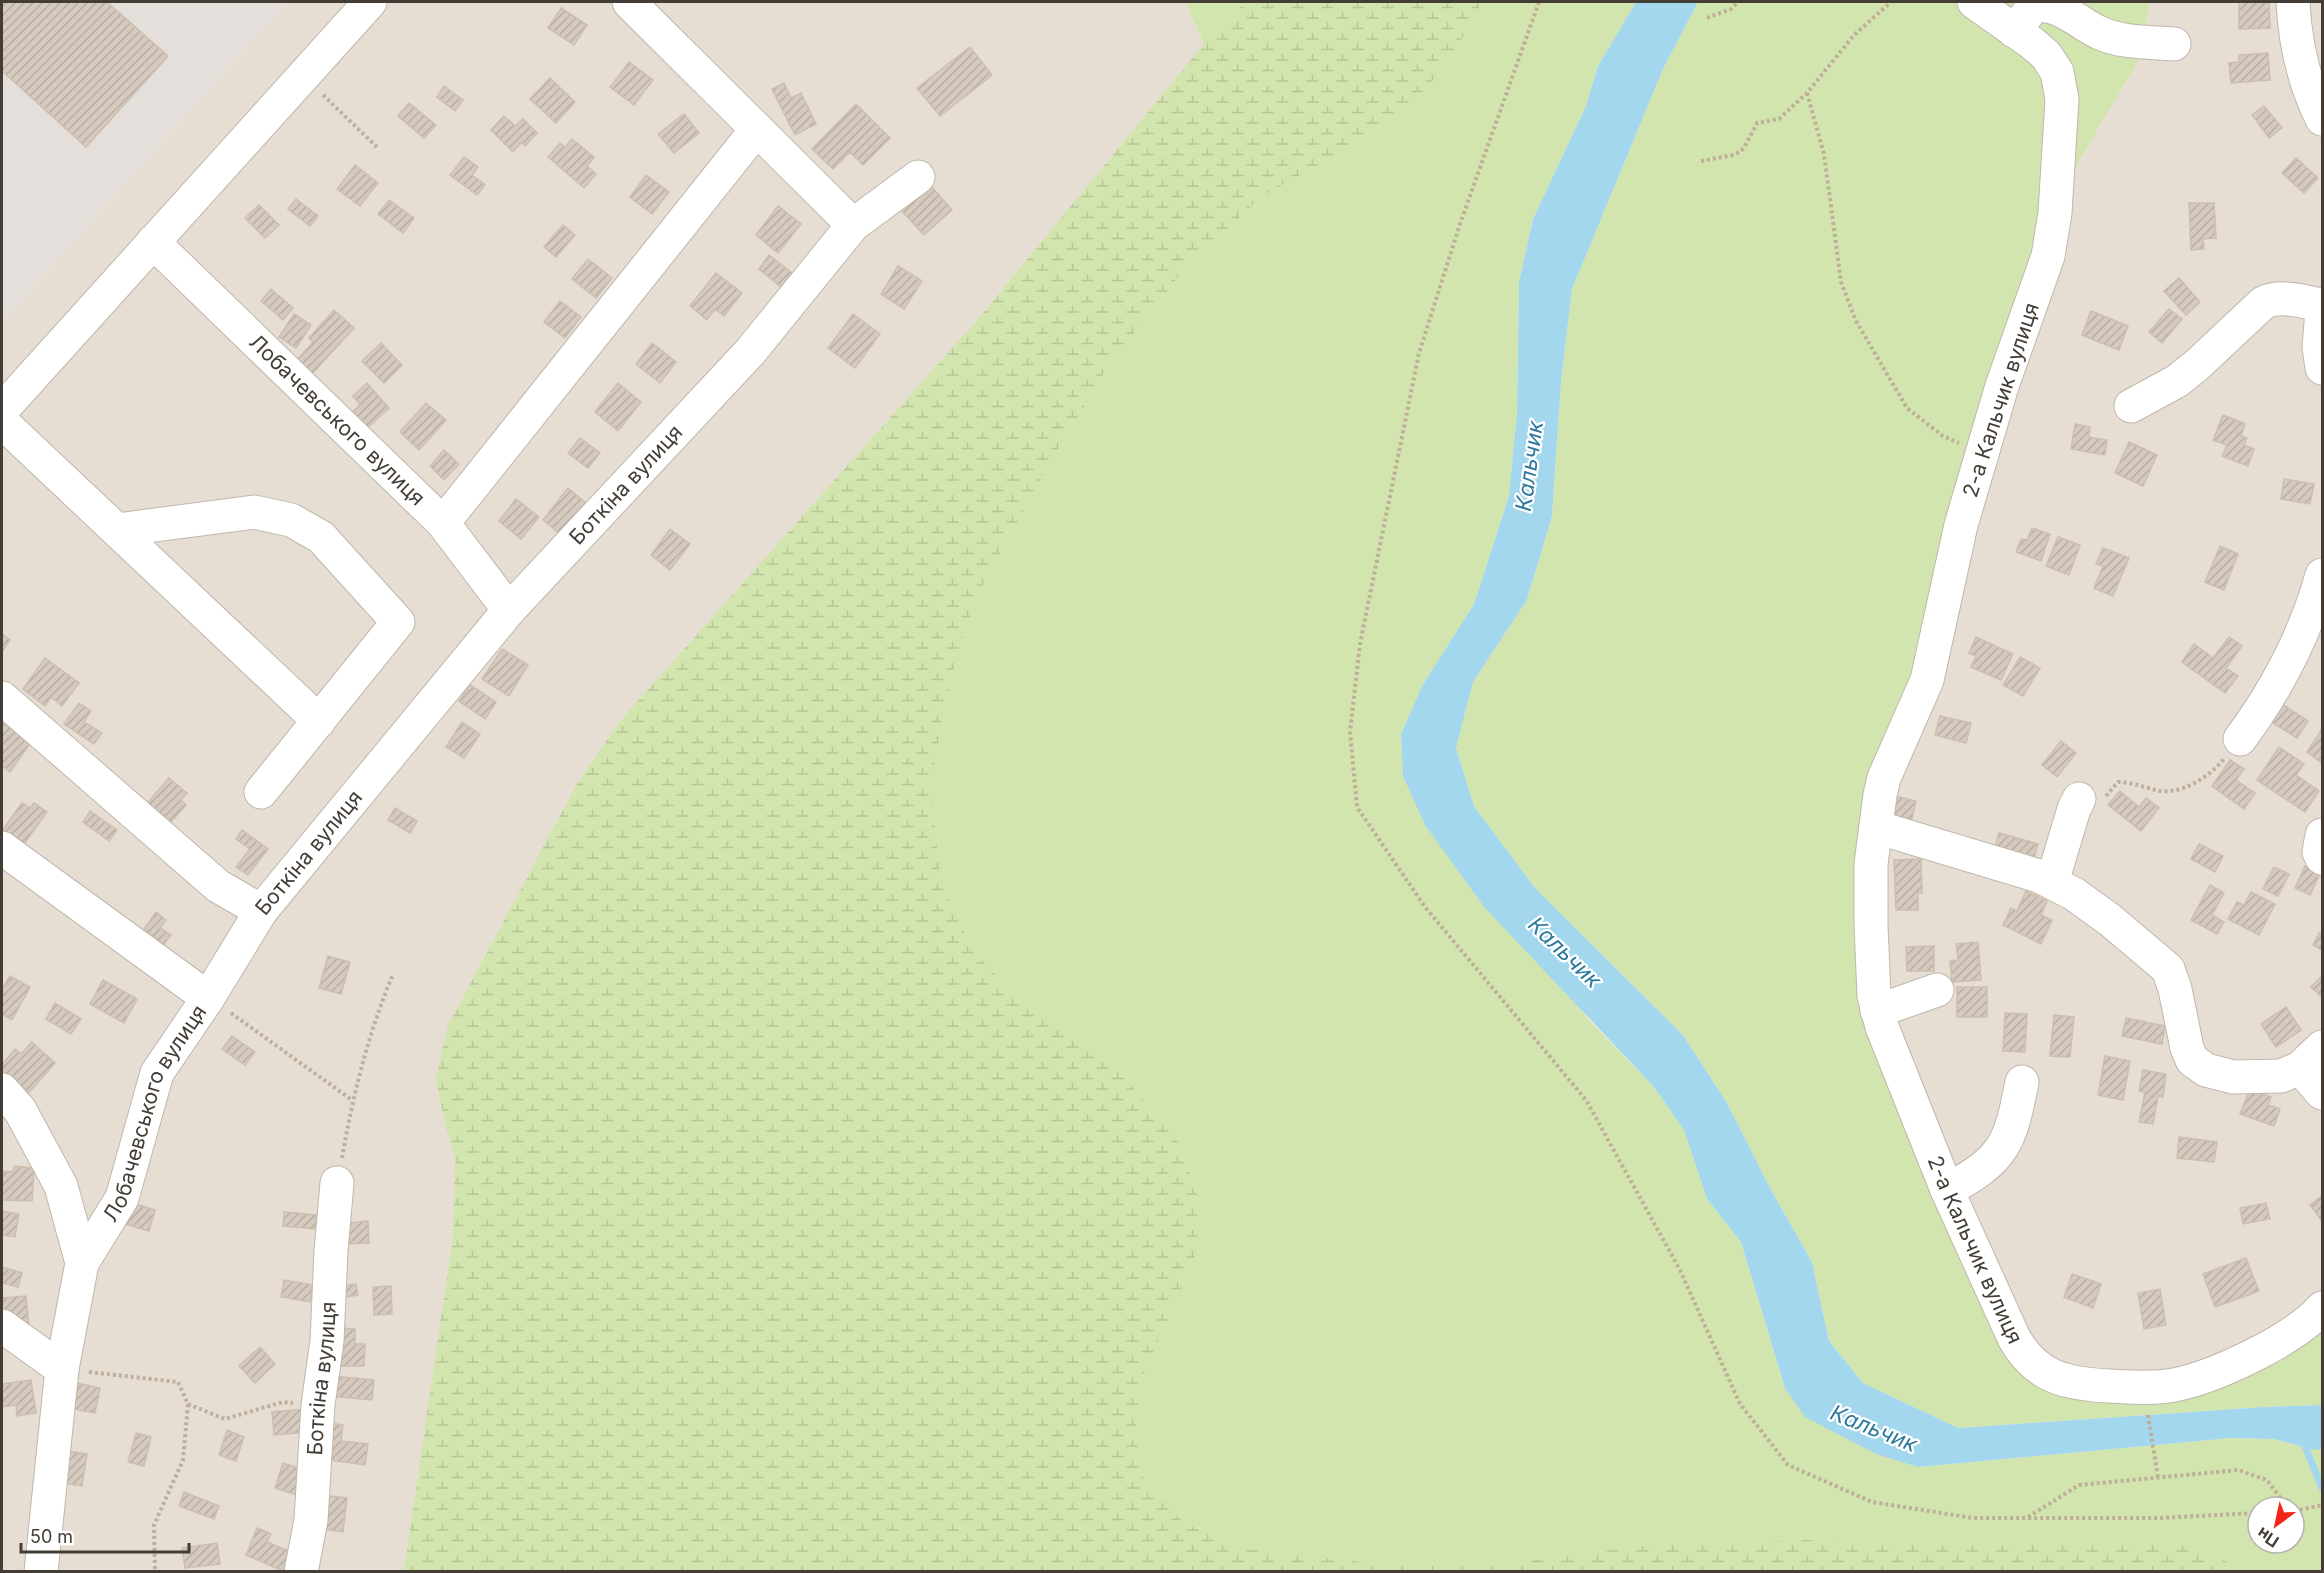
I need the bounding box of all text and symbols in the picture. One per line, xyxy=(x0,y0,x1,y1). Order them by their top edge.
street label: 2-а Кальчик вулиця xyxy=(1957,299,2044,500)
street label: Лобачевського вулиця xyxy=(244,329,430,510)
water label: Кальчик xyxy=(1510,418,1548,513)
street label: Боткіна вулиця xyxy=(564,420,687,549)
street label: Боткіна вулиця xyxy=(250,785,367,920)
water label: Кальчик xyxy=(1523,911,1607,994)
street label: Лобачевського вулиця xyxy=(97,1000,212,1226)
street label: 2-а Кальчик вулиця xyxy=(1923,1152,2028,1348)
street label: Боткіна вулиця xyxy=(302,1301,341,1456)
water label: Кальчик xyxy=(1827,1399,1922,1457)
north arrow xyxy=(2246,1495,2306,1555)
scale bar xyxy=(21,1516,189,1554)
text: Пн xyxy=(2253,1523,2282,1552)
text: 50 m xyxy=(30,1526,73,1547)

